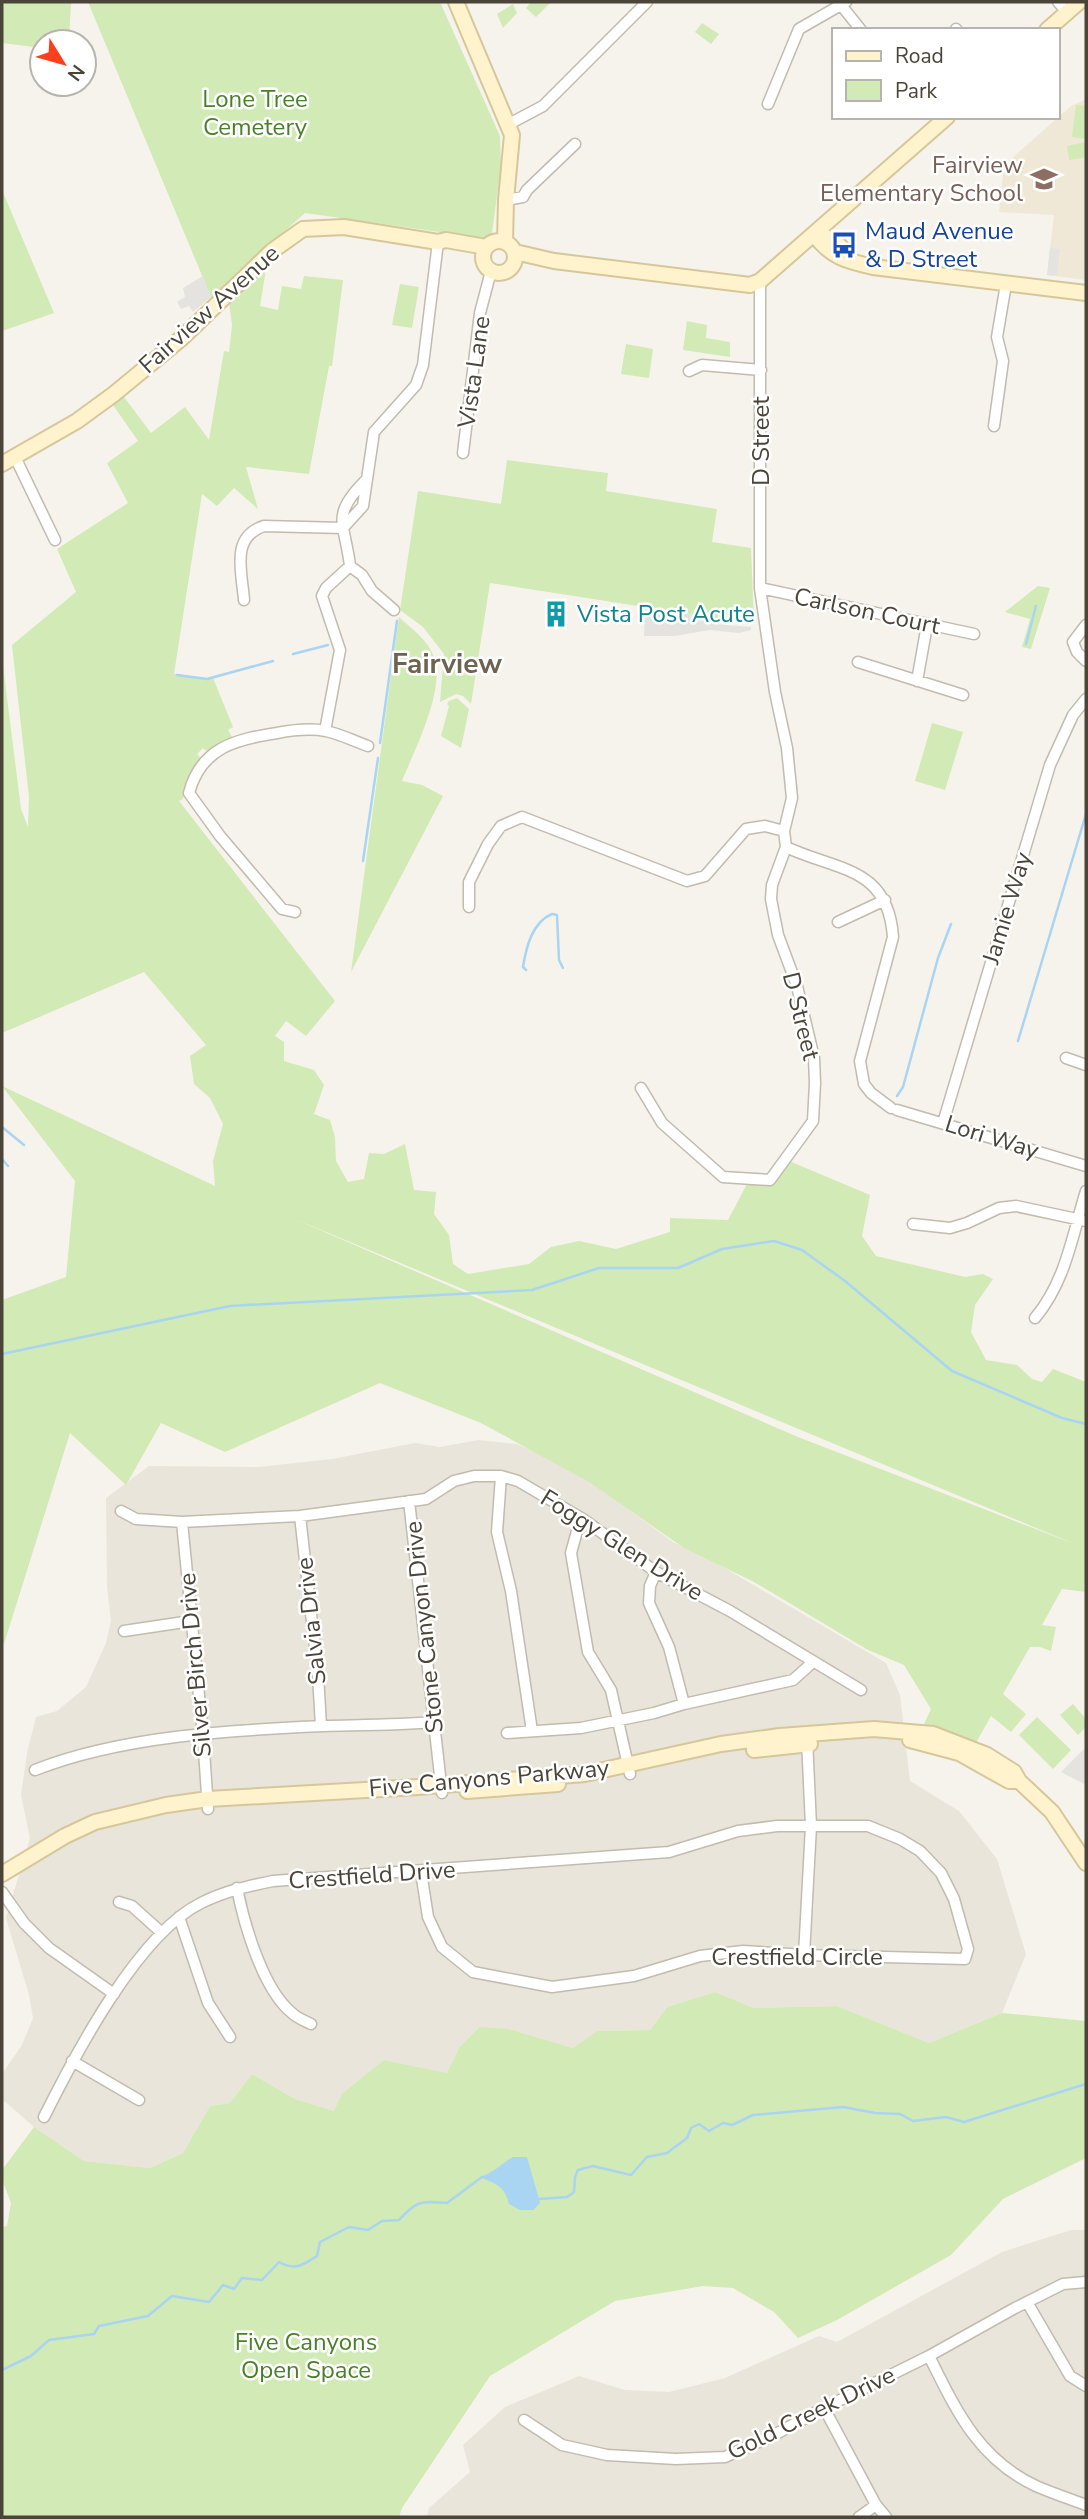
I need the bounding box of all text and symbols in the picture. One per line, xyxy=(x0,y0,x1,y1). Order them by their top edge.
north arrow xyxy=(28,28,98,98)
legend xyxy=(832,28,1060,119)
text: Road xyxy=(895,42,944,70)
text: N xyxy=(61,59,90,86)
text: Park xyxy=(895,77,937,105)
park label: Lone Tree Cemetery xyxy=(202,83,308,143)
place label: Fairview Elementary School xyxy=(820,149,1023,209)
school or university icon: Fairview Elementary School xyxy=(1029,164,1059,194)
place label: Maud Avenue & D Street xyxy=(865,215,1014,275)
bus stop icon: Maud Avenue & D Street xyxy=(829,230,859,260)
street label: Fairview Avenue xyxy=(132,237,286,381)
street label: Vista Lane xyxy=(450,314,498,431)
street label: D Street xyxy=(745,396,777,486)
street label: Carlson Court xyxy=(791,580,944,642)
place label: Vista Post Acute xyxy=(576,598,755,630)
building icon: Vista Post Acute xyxy=(541,599,571,629)
district label: Fairview xyxy=(392,645,502,683)
street label: Jamie Way xyxy=(975,847,1039,969)
street label: D Street xyxy=(775,969,827,1064)
street label: Lori Way xyxy=(941,1108,1043,1167)
street label: Foggy Glen Drive xyxy=(534,1482,710,1608)
street label: Stone Canyon Drive xyxy=(397,1519,451,1735)
street label: Salvia Drive xyxy=(288,1556,334,1686)
street label: Silver Birch Drive xyxy=(171,1571,219,1759)
street label: Five Canyons Parkway xyxy=(368,1751,611,1804)
street label: Crestfield Drive xyxy=(287,1853,457,1897)
street label: Crestfield Circle xyxy=(711,1941,883,1973)
park label: Five Canyons Open Space xyxy=(235,2326,377,2386)
street label: Gold Creek Drive xyxy=(722,2358,900,2468)

